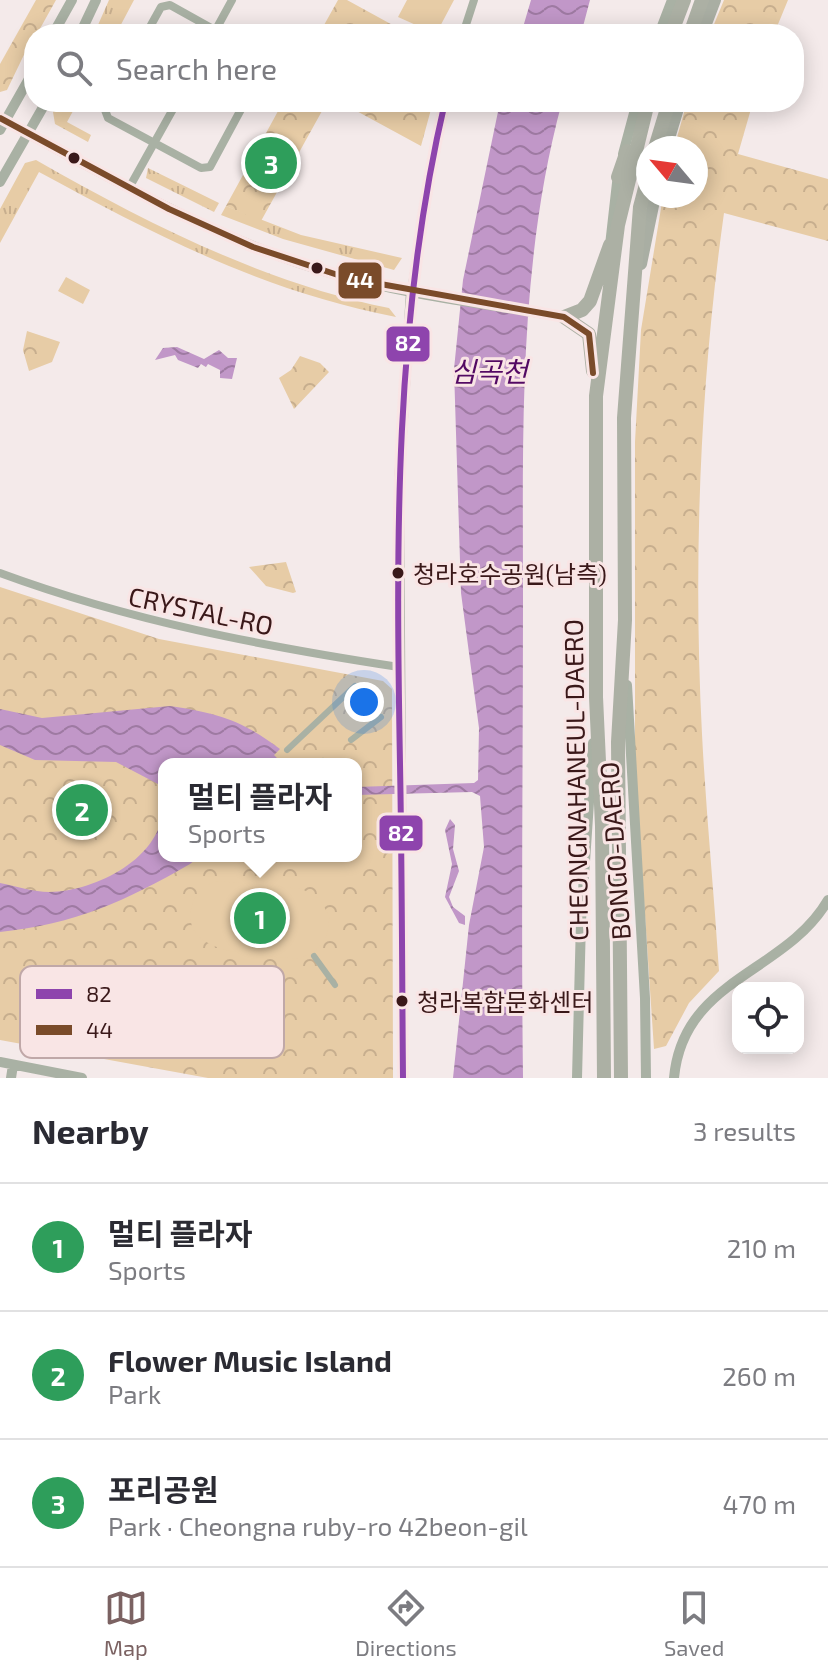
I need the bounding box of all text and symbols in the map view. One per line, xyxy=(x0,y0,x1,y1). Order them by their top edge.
search box xyxy=(24,24,804,112)
icon: search xyxy=(52,46,96,90)
text: Search here xyxy=(116,50,277,86)
pin: 3 xyxy=(245,133,297,193)
north arrow xyxy=(636,136,708,208)
unlabelled marker xyxy=(66,150,82,166)
unlabelled marker xyxy=(309,260,325,276)
line badge: 44 xyxy=(337,261,383,300)
text: 44 xyxy=(346,266,374,292)
line badge: 82 xyxy=(385,325,431,363)
text: 82 xyxy=(395,329,421,355)
water label: 심곡천 xyxy=(450,354,531,388)
place label: 청라호수공원(남측) xyxy=(413,559,607,588)
marker: 청라호수공원(남측) xyxy=(390,565,406,581)
street label: CRYSTAL-RO xyxy=(126,580,276,640)
street label: CHEONGNAHANEUL-DAERO xyxy=(557,619,593,941)
your location xyxy=(344,682,384,722)
popup xyxy=(158,758,362,862)
street label: BONGO-DAERO xyxy=(592,761,636,941)
text: 멀티 플라자 xyxy=(188,778,332,814)
pin: 2 xyxy=(56,780,108,840)
line badge: 82 xyxy=(378,814,424,852)
text: Sports xyxy=(188,817,266,848)
text: 82 xyxy=(388,819,414,845)
pin: 1 xyxy=(234,888,286,948)
legend xyxy=(20,966,284,1058)
text: 82 xyxy=(86,980,112,1006)
map controls xyxy=(732,982,804,1054)
button: locate xyxy=(732,982,804,1054)
place label: 청라복합문화센터 xyxy=(417,987,594,1016)
marker: 청라복합문화센터 xyxy=(394,993,410,1009)
text: 44 xyxy=(86,1016,113,1042)
text: Nearby xyxy=(32,1110,149,1151)
text: 3 results xyxy=(693,1115,796,1146)
text: 멀티 플라자 xyxy=(108,1215,252,1251)
text: 1 xyxy=(52,1232,64,1263)
text: 210 m xyxy=(727,1232,796,1263)
text: Sports xyxy=(108,1254,186,1285)
text: Flower Music Island xyxy=(108,1342,392,1378)
text: 2 xyxy=(50,1360,66,1391)
text: 260 m xyxy=(722,1360,796,1391)
text: Park xyxy=(108,1378,161,1409)
text: 포리공원 xyxy=(108,1471,218,1507)
text: 3 xyxy=(51,1488,65,1519)
text: 470 m xyxy=(722,1488,796,1519)
text: Park · Cheongna ruby-ro 42beon-gil xyxy=(108,1510,528,1541)
tab: Map xyxy=(104,1586,148,1660)
tab: Directions xyxy=(355,1586,457,1660)
tab: Saved xyxy=(664,1586,724,1660)

